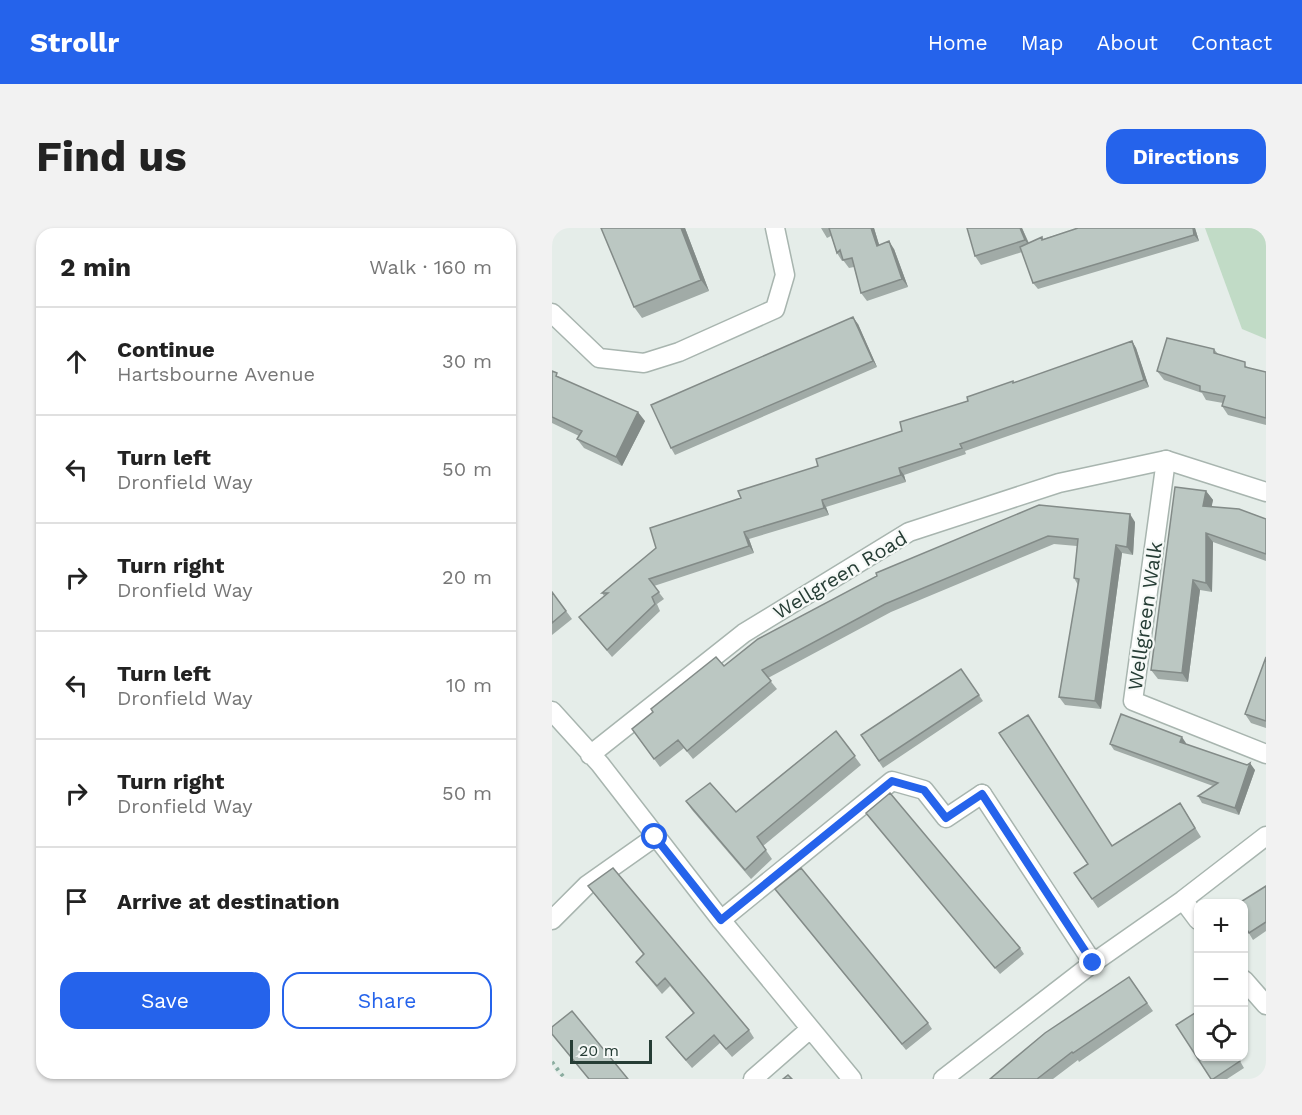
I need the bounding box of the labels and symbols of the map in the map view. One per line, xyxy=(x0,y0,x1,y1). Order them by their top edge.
street label: Wellgreen Road xyxy=(769,526,911,624)
street label: Wellgreen Walk xyxy=(1123,540,1167,692)
route start xyxy=(641,823,667,849)
route end xyxy=(1079,949,1105,975)
scale bar xyxy=(570,1037,652,1064)

